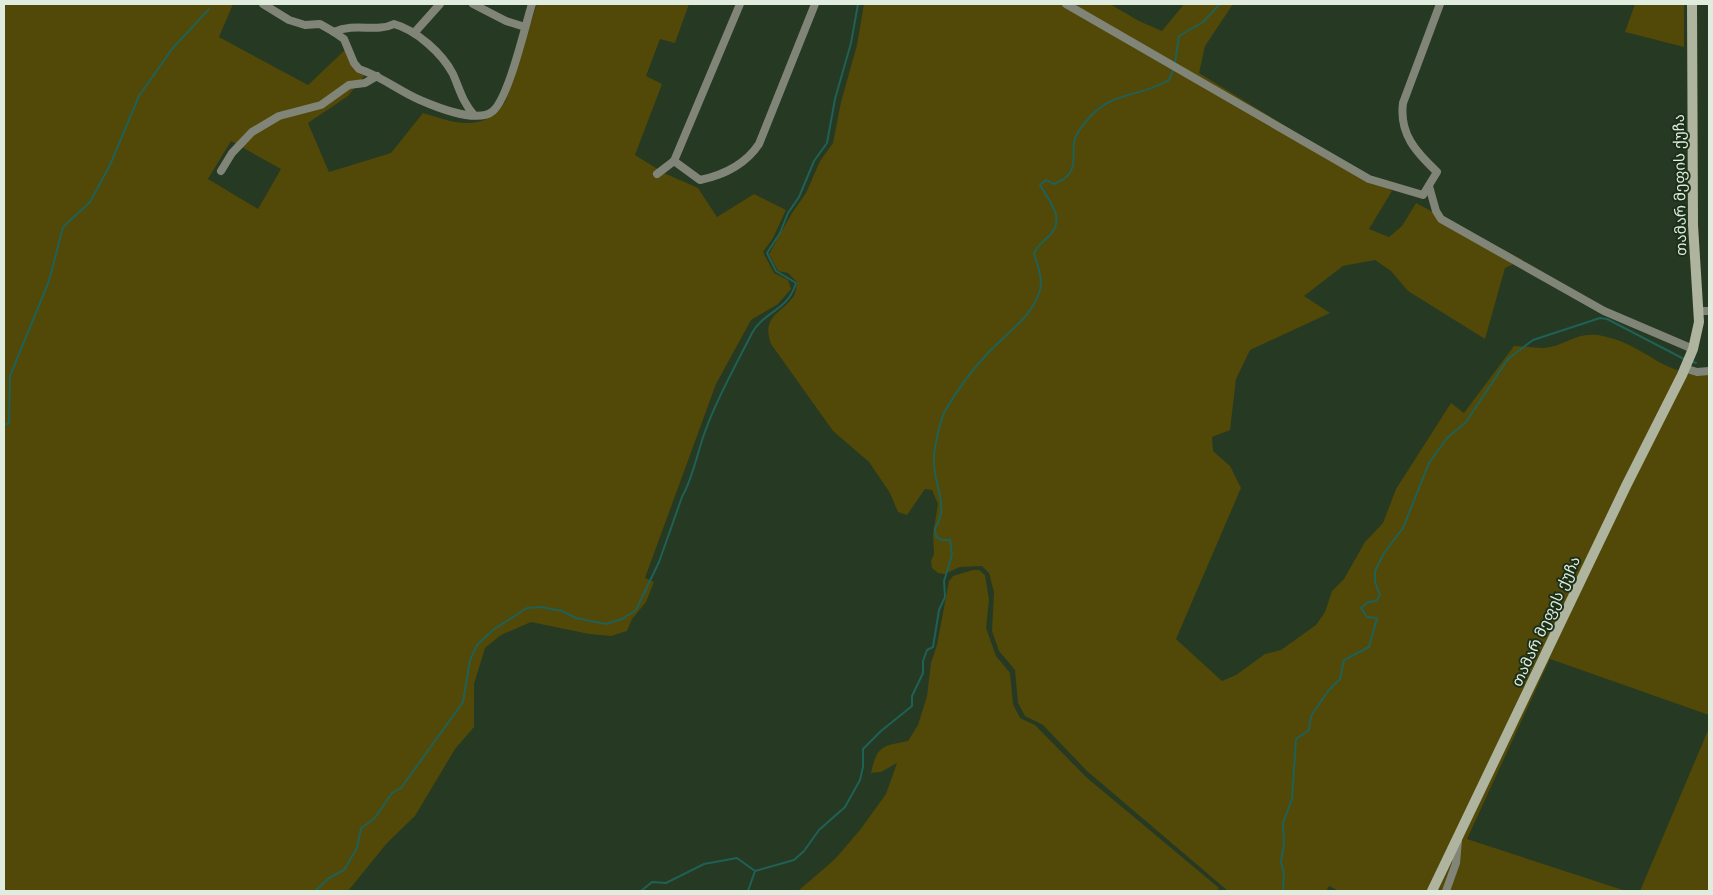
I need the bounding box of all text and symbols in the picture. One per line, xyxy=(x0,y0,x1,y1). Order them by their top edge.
street label: თამარ მეფის ქუჩა xyxy=(1668,114,1690,256)
street label: თამარ მეფეს ქუჩა xyxy=(1506,552,1584,690)

